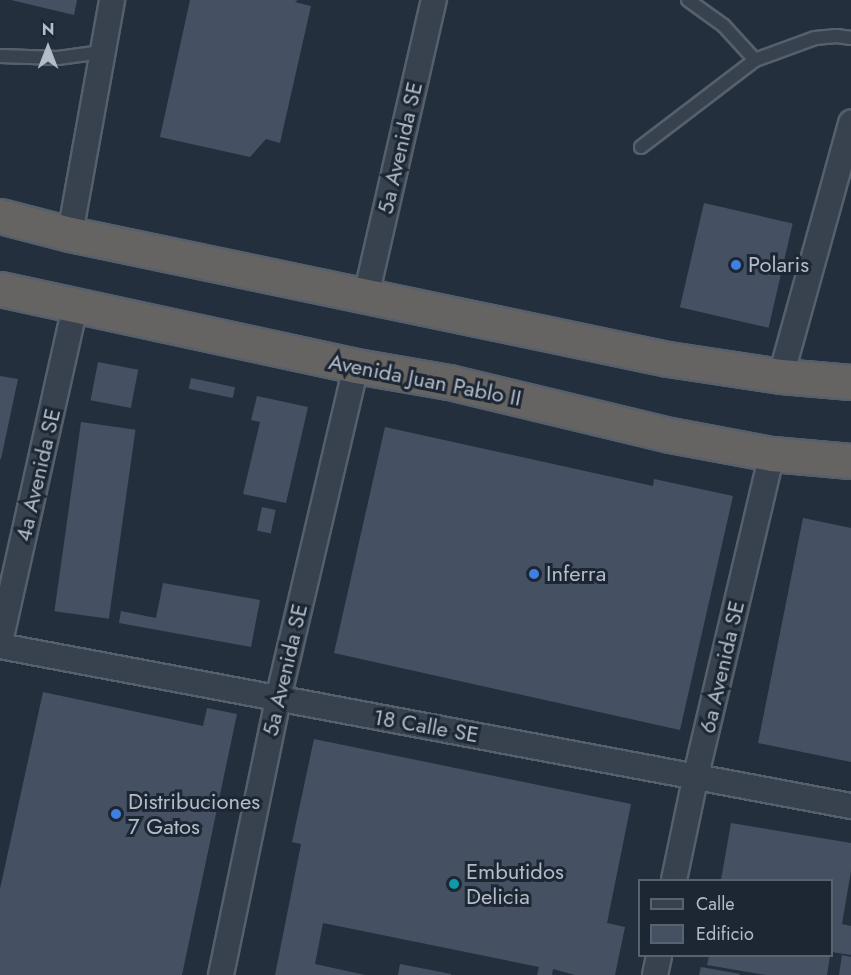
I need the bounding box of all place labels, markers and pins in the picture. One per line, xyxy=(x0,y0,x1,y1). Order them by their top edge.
place label: Polaris xyxy=(748,252,809,278)
marker: Polaris xyxy=(729,258,743,272)
place label: Inferra xyxy=(546,561,606,587)
marker: Inferra xyxy=(527,567,541,581)
place label: Distribuciones 7 Gatos xyxy=(128,788,260,840)
marker: Distribuciones 7 Gatos xyxy=(109,807,123,821)
place label: Embutidos Delicia xyxy=(466,858,564,909)
marker: Embutidos Delicia xyxy=(447,877,461,891)

